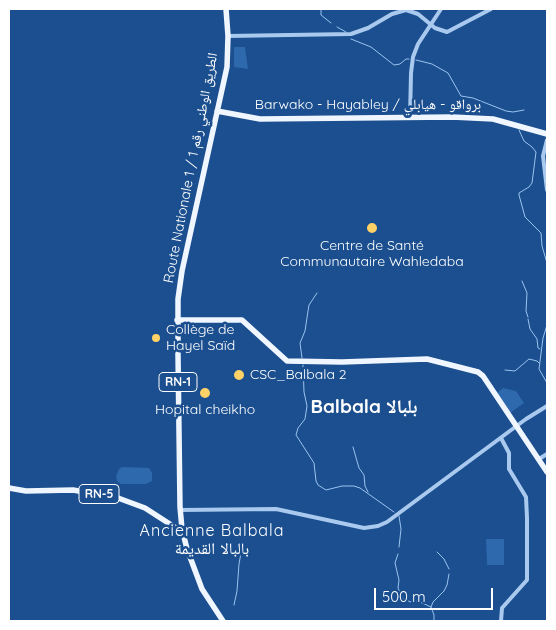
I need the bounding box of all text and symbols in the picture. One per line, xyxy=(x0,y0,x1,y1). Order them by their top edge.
street label: Route Nationale 1 / الطريق الوطني رقم 1 xyxy=(160,51,222,285)
street label: Barwako - Hayabley / برواقو - هيابلي xyxy=(255,97,481,113)
marker: Centre de Santé Communautaire Wahledaba xyxy=(365,221,379,235)
place label: Centre de Santé Communautaire Wahledaba xyxy=(280,238,464,270)
place label: Collège de Hayel Saïd xyxy=(166,322,235,354)
marker: Collège de Hayel Saïd xyxy=(150,332,162,344)
place label: CSC_Balbala 2 xyxy=(250,367,347,383)
marker: CSC_Balbala 2 xyxy=(232,368,246,382)
road number: RN-1 xyxy=(159,372,197,392)
marker: Hopital cheikho xyxy=(198,386,212,400)
district label: Balbala بلبالا xyxy=(310,396,418,418)
place label: Hopital cheikho xyxy=(155,402,255,418)
road number: RN-5 xyxy=(79,484,119,504)
district label: Ancienne Balbala بالبالا القديمة xyxy=(138,521,286,559)
scale bar xyxy=(376,578,495,610)
text: 500 m xyxy=(382,587,426,606)

